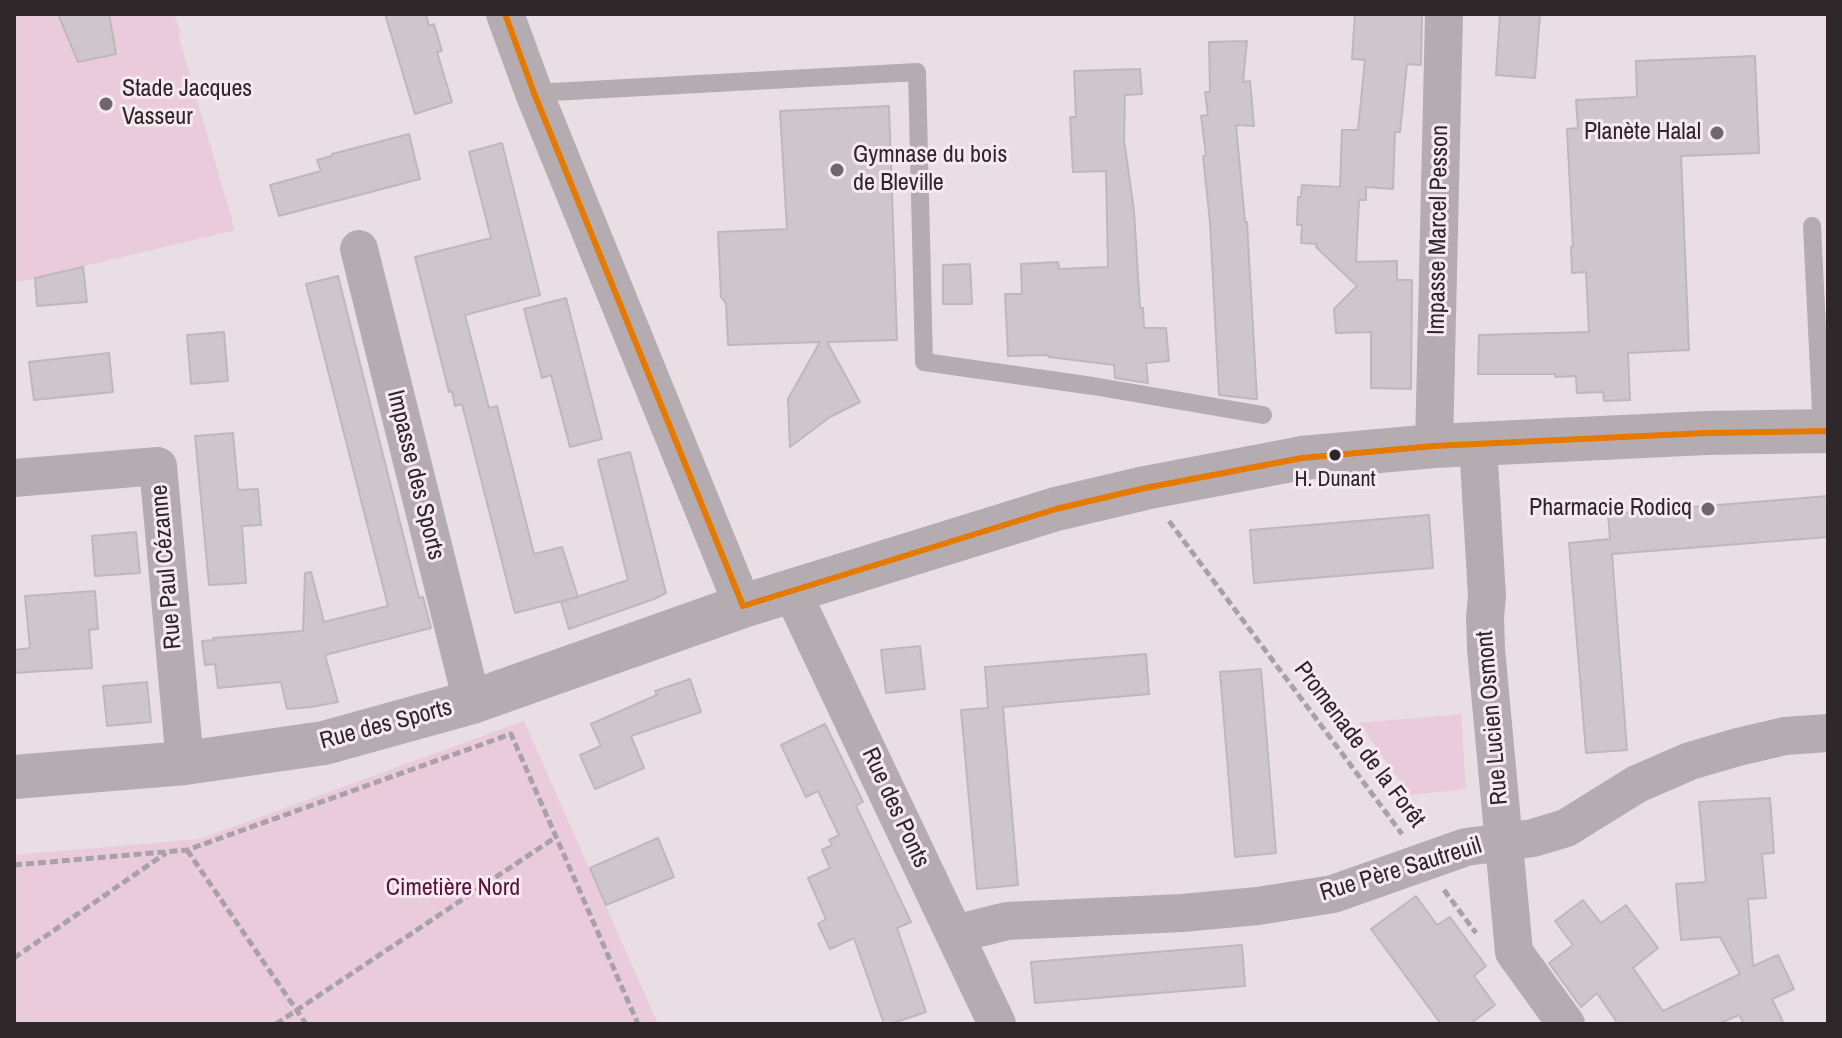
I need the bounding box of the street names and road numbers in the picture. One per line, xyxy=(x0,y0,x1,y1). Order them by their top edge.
street label: Impasse Marcel Pesson xyxy=(1423,125,1455,335)
street label: Impasse des Sports xyxy=(380,387,450,563)
street label: Rue Paul Cézanne xyxy=(145,483,189,651)
street label: Rue Lucien Osmont xyxy=(1471,630,1515,806)
street label: Promenade de la Forêt xyxy=(1287,656,1431,834)
street label: Rue des Sports xyxy=(317,694,455,756)
street label: Rue des Ponts xyxy=(855,743,935,873)
street label: Rue Père Sautreuil xyxy=(1317,832,1485,908)

